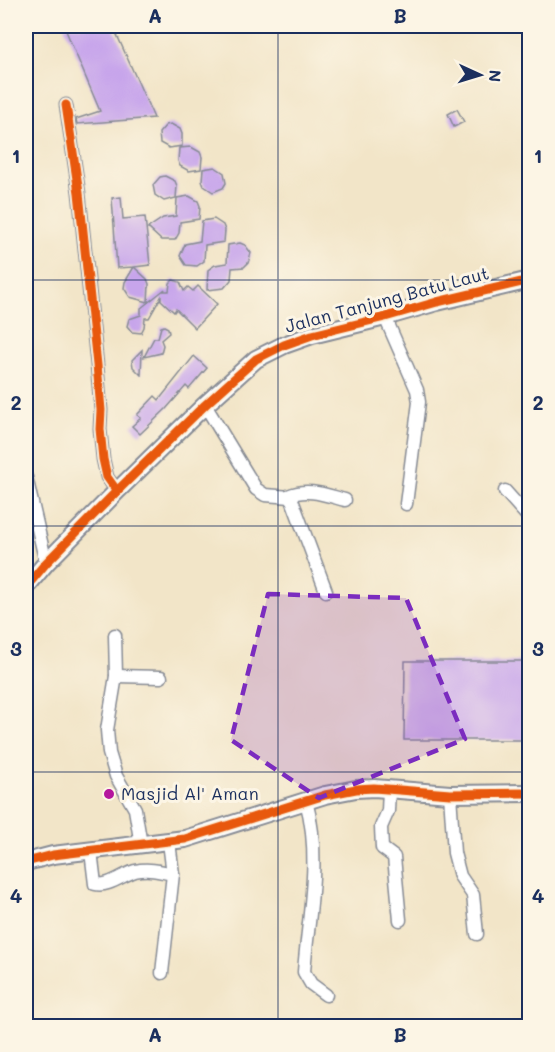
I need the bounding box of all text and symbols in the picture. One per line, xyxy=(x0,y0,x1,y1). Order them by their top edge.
text: A xyxy=(148,2,162,28)
text: B xyxy=(393,2,407,28)
north arrow xyxy=(450,45,510,105)
text: N xyxy=(485,69,506,83)
text: 1 xyxy=(12,142,20,168)
text: 1 xyxy=(534,142,542,168)
street label: Jalan Tanjung Batu Laut xyxy=(282,260,491,338)
text: 2 xyxy=(10,389,22,415)
text: 2 xyxy=(532,389,544,415)
text: 3 xyxy=(10,635,22,661)
text: 3 xyxy=(532,635,544,661)
place label: Masjid Al' Aman xyxy=(121,781,259,805)
marker: Masjid Al' Aman xyxy=(102,787,116,801)
text: 4 xyxy=(10,882,23,908)
text: 4 xyxy=(532,882,545,908)
text: A xyxy=(148,1021,162,1047)
text: B xyxy=(393,1021,407,1047)

